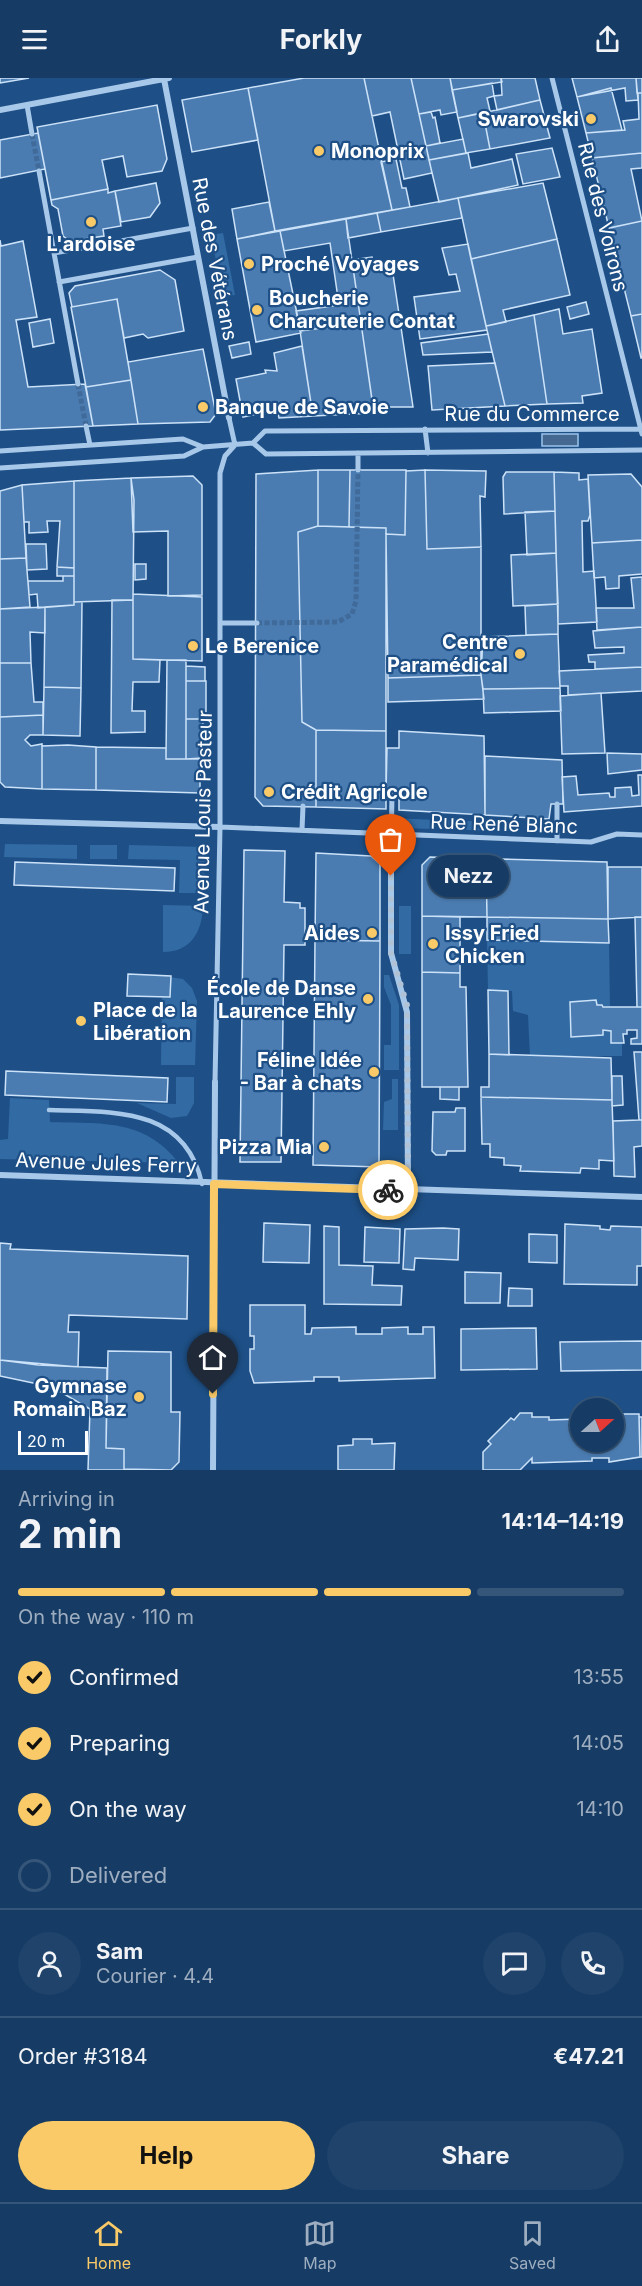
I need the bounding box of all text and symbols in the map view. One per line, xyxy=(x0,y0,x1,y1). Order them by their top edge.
icon: menu xyxy=(18,23,51,56)
text: Forkly xyxy=(280,23,362,56)
icon: share xyxy=(591,23,624,56)
place label: Swarovski xyxy=(478,107,579,131)
marker: Swarovski xyxy=(584,112,598,126)
place label: Monoprix xyxy=(331,139,425,163)
street label: Rue des Voirons xyxy=(573,140,633,294)
marker: Monoprix xyxy=(312,144,326,158)
street label: Rue des Vétérans xyxy=(187,175,243,343)
marker: L'ardoise xyxy=(84,215,98,229)
place label: L'ardoise xyxy=(47,232,136,256)
place label: Proché Voyages xyxy=(261,252,420,276)
marker: Proché Voyages xyxy=(242,257,256,271)
place label: Boucherie Charcuterie Contat xyxy=(269,286,455,333)
marker: Boucherie Charcuterie Contat xyxy=(250,303,264,317)
place label: Banque de Savoie xyxy=(215,395,389,419)
marker: Banque de Savoie xyxy=(196,400,210,414)
street label: Rue du Commerce xyxy=(444,402,620,426)
place label: Centre Paramédical xyxy=(387,630,508,677)
place label: Le Berenice xyxy=(205,634,319,658)
marker: Le Berenice xyxy=(186,639,200,653)
marker: Centre Paramédical xyxy=(513,647,527,661)
street label: Avenue Louis Pasteur xyxy=(189,709,217,914)
place label: Crédit Agricole xyxy=(281,780,428,804)
marker: Crédit Agricole xyxy=(262,785,276,799)
street label: Rue René Blanc xyxy=(430,809,578,839)
pin xyxy=(365,814,416,876)
icon: bag xyxy=(374,823,407,856)
callout: Nezz xyxy=(427,855,508,897)
text: Nezz xyxy=(444,864,493,888)
place label: Aides xyxy=(304,921,360,945)
place label: Issy Fried Chicken xyxy=(445,921,539,968)
marker: Aides xyxy=(365,926,379,940)
marker: Issy Fried Chicken xyxy=(426,937,440,951)
place label: École de Danse Laurence Ehly xyxy=(207,975,356,1023)
marker: École de Danse Laurence Ehly xyxy=(361,992,375,1006)
place label: Place de la Libération xyxy=(93,998,198,1045)
marker: Place de la Libération xyxy=(74,1014,88,1028)
place label: Féline Idée - Bar à chats xyxy=(240,1048,362,1095)
marker: Féline Idée - Bar à chats xyxy=(367,1065,381,1079)
place label: Pizza Mia xyxy=(219,1135,312,1159)
marker: Pizza Mia xyxy=(317,1140,331,1154)
street label: Avenue Jules Ferry xyxy=(15,1148,197,1178)
courier xyxy=(358,1160,418,1220)
icon: bike xyxy=(372,1174,405,1207)
pin xyxy=(187,1332,238,1394)
icon: home xyxy=(196,1341,229,1374)
place label: Gymnase Romain Baz xyxy=(13,1374,127,1421)
marker: Gymnase Romain Baz xyxy=(132,1390,146,1404)
north arrow xyxy=(570,1398,624,1452)
map controls xyxy=(570,1398,624,1452)
scale bar xyxy=(18,1428,88,1456)
text: 20 m xyxy=(27,1431,65,1451)
text: Arriving in xyxy=(18,1487,115,1511)
text: 14:14–14:19 xyxy=(501,1508,624,1534)
text: 2 min xyxy=(18,1510,122,1557)
text: On the way · 110 m xyxy=(18,1605,194,1629)
icon: check xyxy=(18,1661,51,1694)
text: Confirmed xyxy=(69,1664,179,1690)
text: 13:55 xyxy=(573,1665,624,1689)
icon: check xyxy=(18,1727,51,1760)
text: Preparing xyxy=(69,1730,170,1756)
text: 14:05 xyxy=(572,1731,624,1755)
icon: check xyxy=(18,1793,51,1826)
text: On the way xyxy=(69,1796,187,1822)
text: 14:10 xyxy=(576,1797,624,1821)
text: Delivered xyxy=(69,1862,167,1888)
button: person xyxy=(18,1932,81,1995)
button: chat xyxy=(483,1932,546,1995)
button: phone xyxy=(561,1932,624,1995)
text: Sam xyxy=(96,1938,143,1964)
text: Courier · 4.4 xyxy=(96,1964,214,1988)
text: Order #3184 xyxy=(18,2043,148,2069)
text: €47.21 xyxy=(553,2043,624,2069)
button: Help xyxy=(18,2121,315,2190)
button: Share xyxy=(327,2121,624,2190)
tab: Home xyxy=(86,2217,131,2273)
tab: Map xyxy=(303,2217,337,2273)
tab: Saved xyxy=(509,2217,556,2273)

